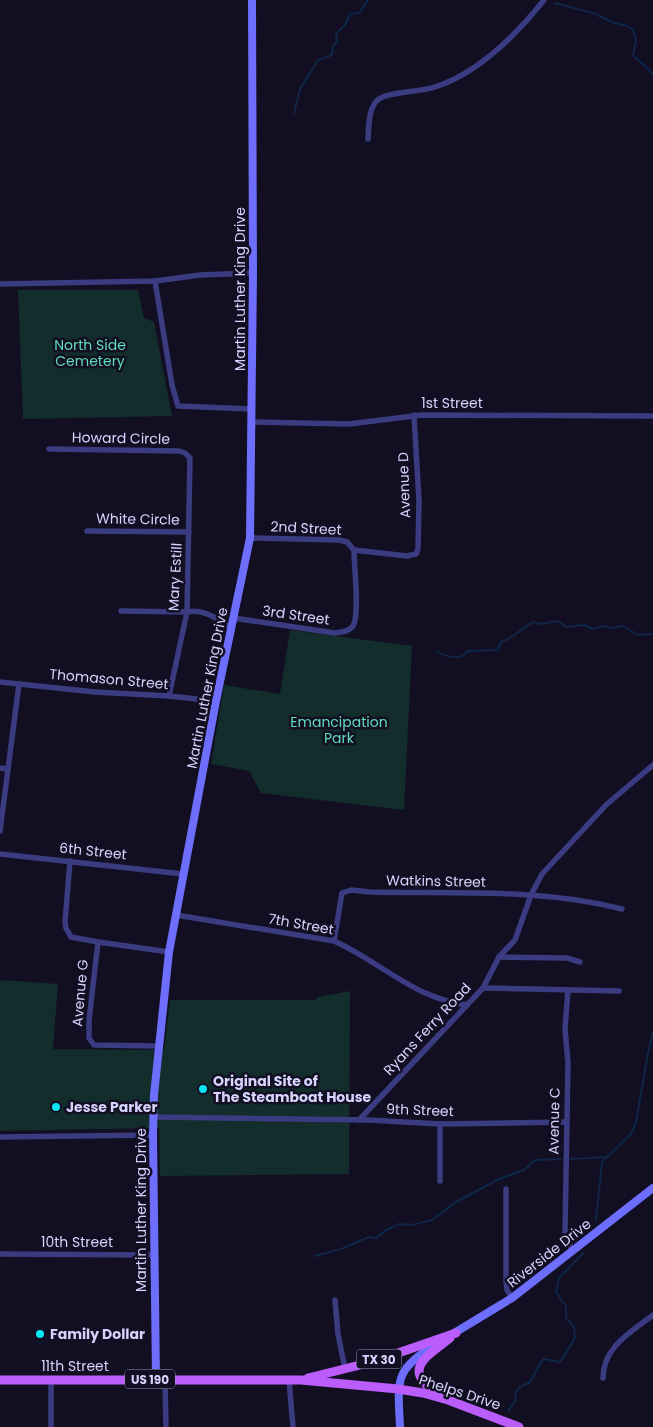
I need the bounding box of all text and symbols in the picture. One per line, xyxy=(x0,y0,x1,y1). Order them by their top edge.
street label: Martin Luther King Drive xyxy=(230,207,250,371)
park label: North Side Cemetery xyxy=(54,335,126,371)
street label: 1st Street xyxy=(421,393,483,413)
street label: Howard Circle xyxy=(72,427,171,449)
street label: Avenue D xyxy=(393,451,415,518)
street label: White Circle xyxy=(96,508,180,530)
street label: 2nd Street xyxy=(270,516,342,540)
street label: Mary Estill xyxy=(163,542,187,612)
street label: 3rd Street xyxy=(261,600,331,630)
street label: Martin Luther King Drive xyxy=(182,605,233,770)
street label: Thomason Street xyxy=(49,664,169,694)
park label: Emancipation Park xyxy=(290,712,388,748)
street label: 6th Street xyxy=(58,838,128,864)
street label: Watkins Street xyxy=(386,870,486,892)
street label: 7th Street xyxy=(267,908,335,940)
street label: Avenue G xyxy=(67,959,93,1027)
street label: Ryans Ferry Road xyxy=(379,978,475,1080)
place label: Original Site of The Steamboat House xyxy=(213,1071,372,1107)
marker: Original Site of The Steamboat House xyxy=(197,1083,209,1095)
street label: Avenue C xyxy=(543,1087,565,1155)
place label: Jesse Parker xyxy=(66,1097,157,1117)
street label: 9th Street xyxy=(386,1099,454,1121)
marker: Jesse Parker xyxy=(50,1101,62,1113)
street label: Martin Luther King Drive xyxy=(131,1128,151,1292)
street label: Riverside Drive xyxy=(503,1214,595,1292)
street label: 10th Street xyxy=(41,1232,113,1252)
place label: Family Dollar xyxy=(50,1324,145,1344)
marker: Family Dollar xyxy=(34,1328,46,1340)
road number: TX 30 xyxy=(356,1350,402,1368)
street label: 11th Street xyxy=(41,1356,109,1376)
street label: Phelps Drive xyxy=(417,1369,504,1415)
road number: US 190 xyxy=(125,1370,175,1388)

